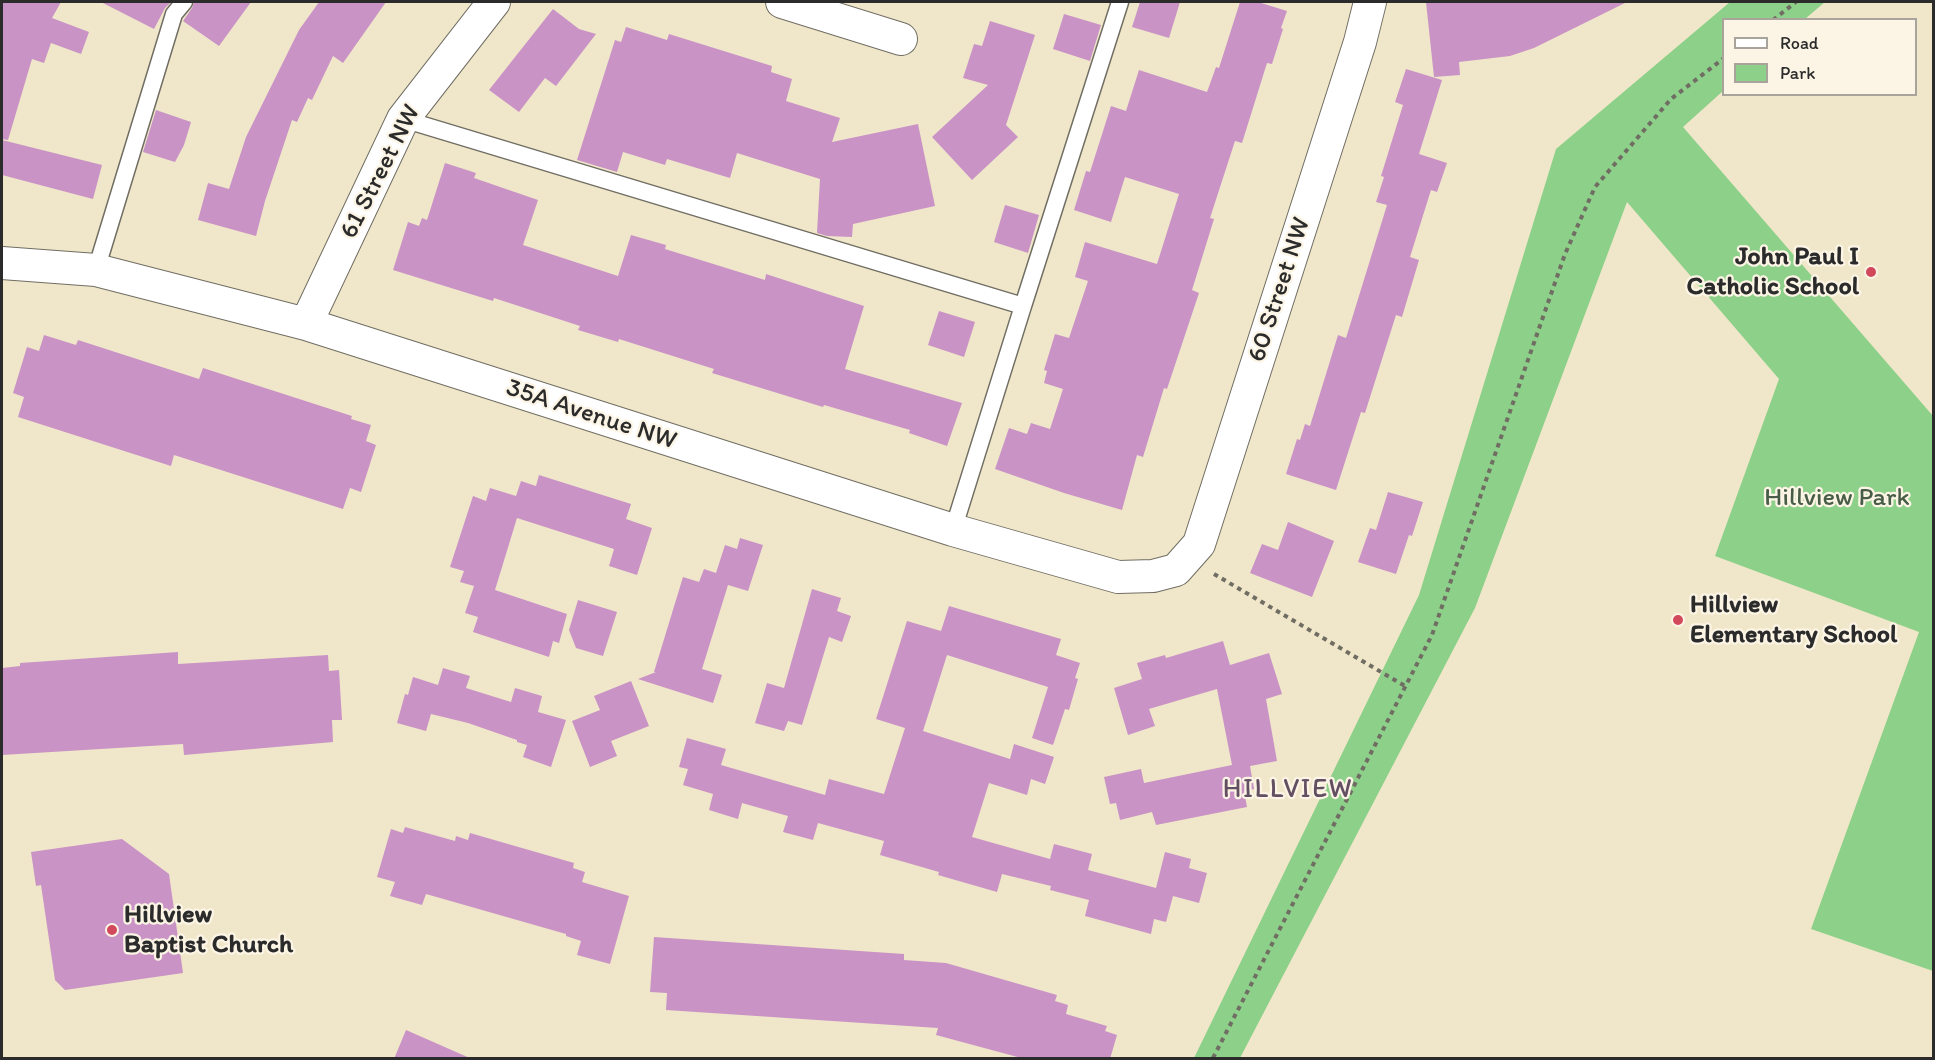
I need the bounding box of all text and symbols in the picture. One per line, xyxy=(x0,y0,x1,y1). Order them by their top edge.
legend xyxy=(1722,18,1917,96)
text: Road xyxy=(1780,32,1819,54)
text: Park xyxy=(1780,62,1815,84)
street label: 61 Street NW xyxy=(334,100,428,244)
street label: 60 Street NW xyxy=(1242,214,1318,366)
place label: John Paul I Catholic School xyxy=(1687,241,1859,302)
marker: John Paul I Catholic School xyxy=(1864,265,1878,279)
street label: 35A Avenue NW xyxy=(502,373,680,457)
park label: Hillview Park xyxy=(1764,482,1910,514)
place label: Hillview Elementary School xyxy=(1690,589,1897,650)
marker: Hillview Elementary School xyxy=(1671,613,1685,627)
district label: HILLVIEW xyxy=(1224,774,1352,806)
place label: Hillview Baptist Church xyxy=(124,899,293,960)
marker: Hillview Baptist Church xyxy=(105,923,119,937)

